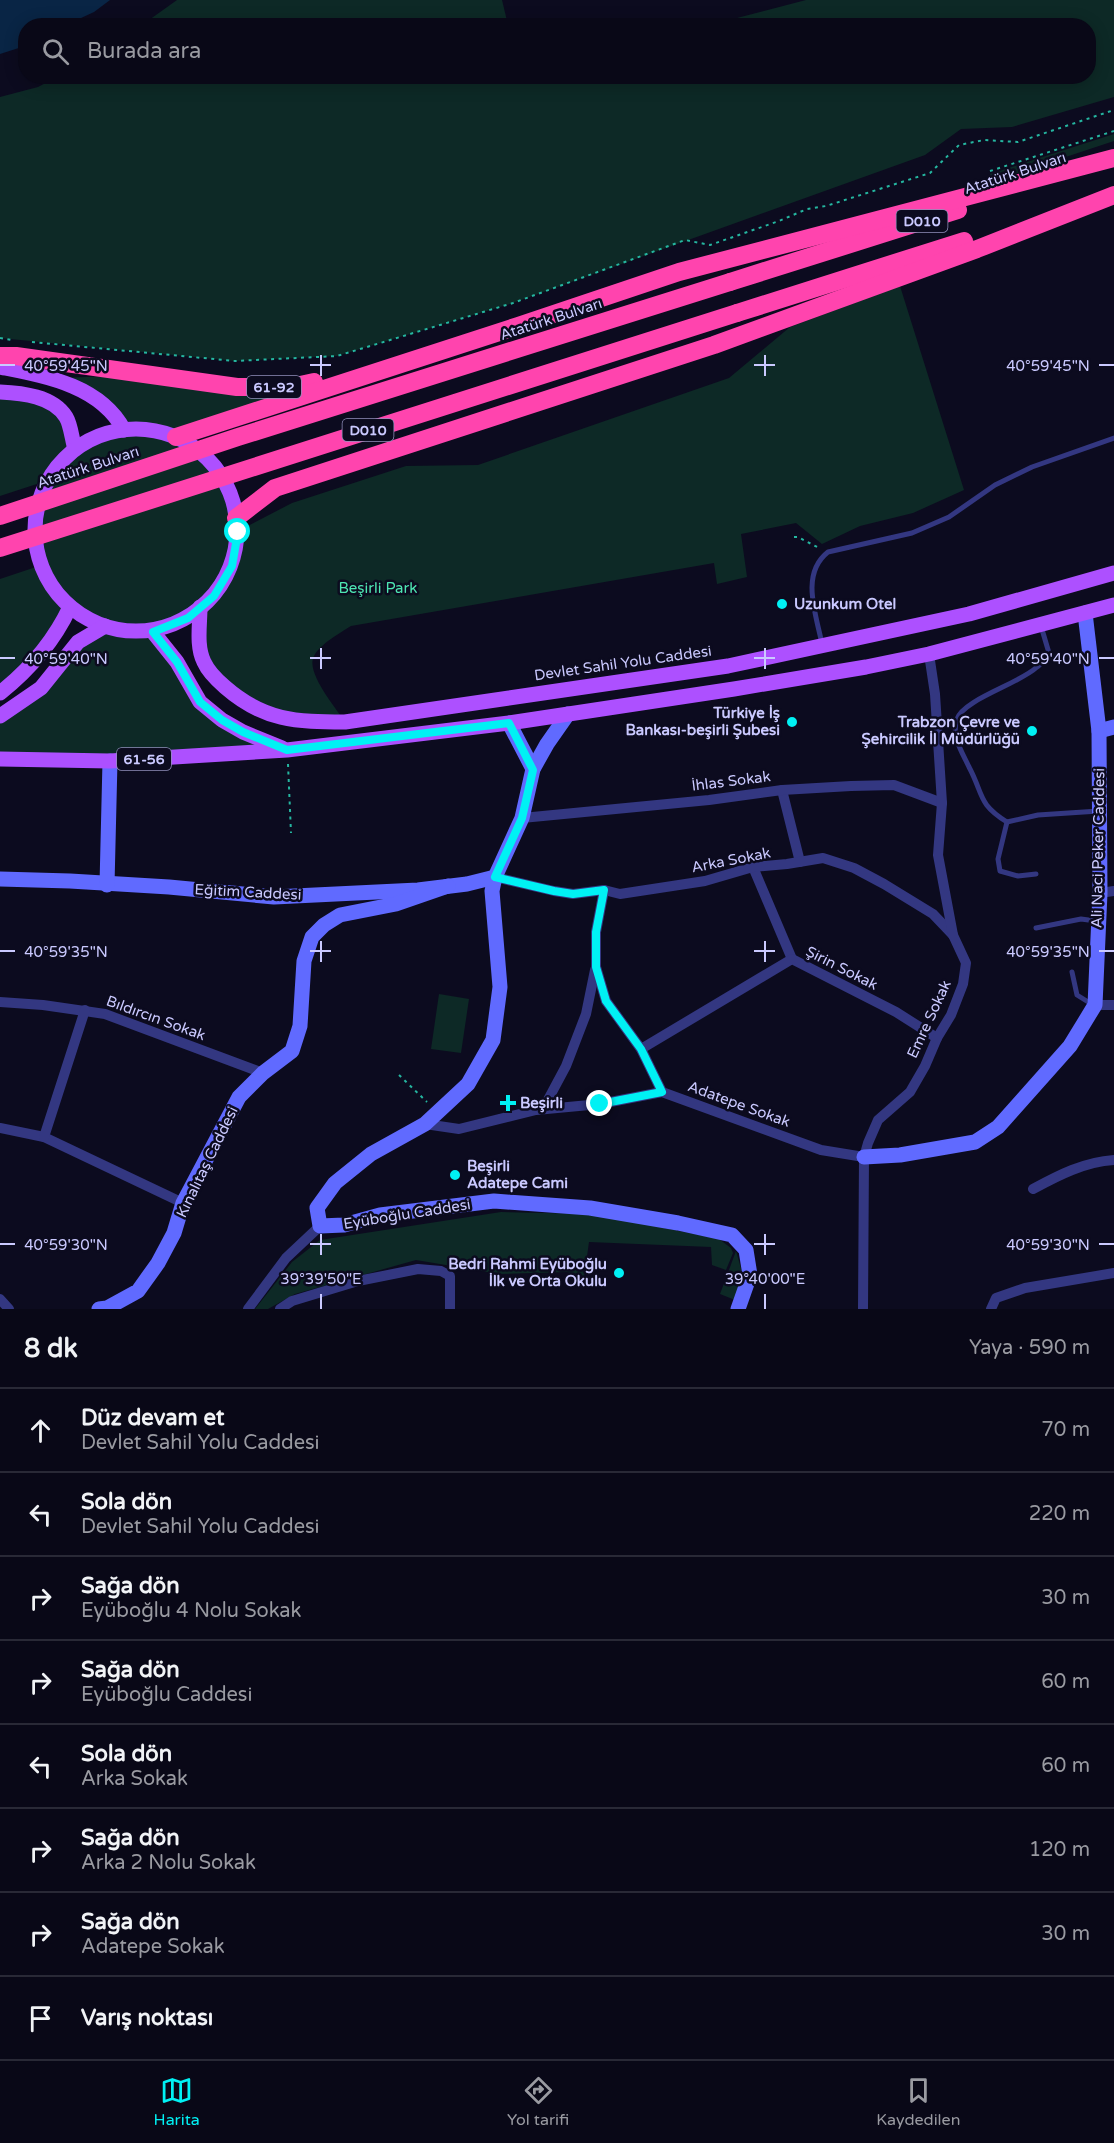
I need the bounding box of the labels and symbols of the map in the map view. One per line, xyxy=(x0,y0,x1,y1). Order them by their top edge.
street label: Atatürk Bulvarı xyxy=(962,148,1068,198)
road number: D010 xyxy=(896,210,948,232)
street label: Atatürk Bulvarı xyxy=(498,294,604,344)
text: 40°59'45"N xyxy=(24,357,108,375)
text: 40°59'45"N xyxy=(1006,357,1090,375)
road number: 61-92 xyxy=(247,376,301,398)
road number: D010 xyxy=(342,419,394,441)
street label: Atatürk Bulvarı xyxy=(35,442,141,492)
route start xyxy=(224,518,250,544)
park label: Beşirli Park xyxy=(339,579,417,597)
place label: Uzunkum Otel xyxy=(794,595,896,613)
marker: Uzunkum Otel xyxy=(775,597,789,611)
street label: Devlet Sahil Yolu Caddesi xyxy=(533,642,713,684)
text: 40°59'40"N xyxy=(24,650,108,668)
text: 40°59'40"N xyxy=(1006,650,1090,668)
place label: Türkiye İş Bankası-beşirli Şubesi xyxy=(625,704,780,740)
place label: Trabzon Çevre ve Şehircilik İl Müdürlüğü xyxy=(862,713,1021,749)
marker: Türkiye İş Bankası-beşirli Şubesi xyxy=(785,715,799,729)
marker: Trabzon Çevre ve Şehircilik İl Müdürlüğü xyxy=(1025,724,1039,738)
road number: 61-56 xyxy=(117,748,171,770)
street label: İhlas Sokak xyxy=(690,767,772,795)
street label: Ali Naci Peker Caddesi xyxy=(1088,768,1108,928)
street label: Arka Sokak xyxy=(690,844,772,876)
street label: Eğitim Caddesi xyxy=(194,880,302,904)
street label: Şirin Sokak xyxy=(803,942,881,994)
text: 40°59'35"N xyxy=(24,943,108,961)
text: 40°59'35"N xyxy=(1006,943,1090,961)
street label: Emre Sokak xyxy=(903,977,955,1061)
street label: Bıldırcın Sokak xyxy=(104,992,208,1044)
street label: Adatepe Sokak xyxy=(685,1077,793,1131)
route end xyxy=(586,1090,612,1116)
place label: Beşirli xyxy=(520,1094,563,1113)
marker: Beşirli xyxy=(501,1096,515,1110)
street label: Kınalıtaş Caddesi xyxy=(172,1104,242,1220)
place label: Beşirli Adatepe Cami xyxy=(467,1157,568,1193)
marker: Beşirli Adatepe Cami xyxy=(448,1168,462,1182)
street label: Eyüboğlu Caddesi xyxy=(342,1195,472,1233)
text: 40°59'30"N xyxy=(24,1236,108,1254)
text: 40°59'30"N xyxy=(1006,1236,1090,1254)
place label: Bedri Rahmi Eyüboğlu İlk ve Orta Okulu xyxy=(448,1255,607,1290)
marker: Bedri Rahmi Eyüboğlu İlk ve Orta Okulu xyxy=(612,1266,626,1280)
text: 39°39'50"E xyxy=(280,1270,362,1288)
text: 39°40'00"E xyxy=(725,1270,805,1288)

